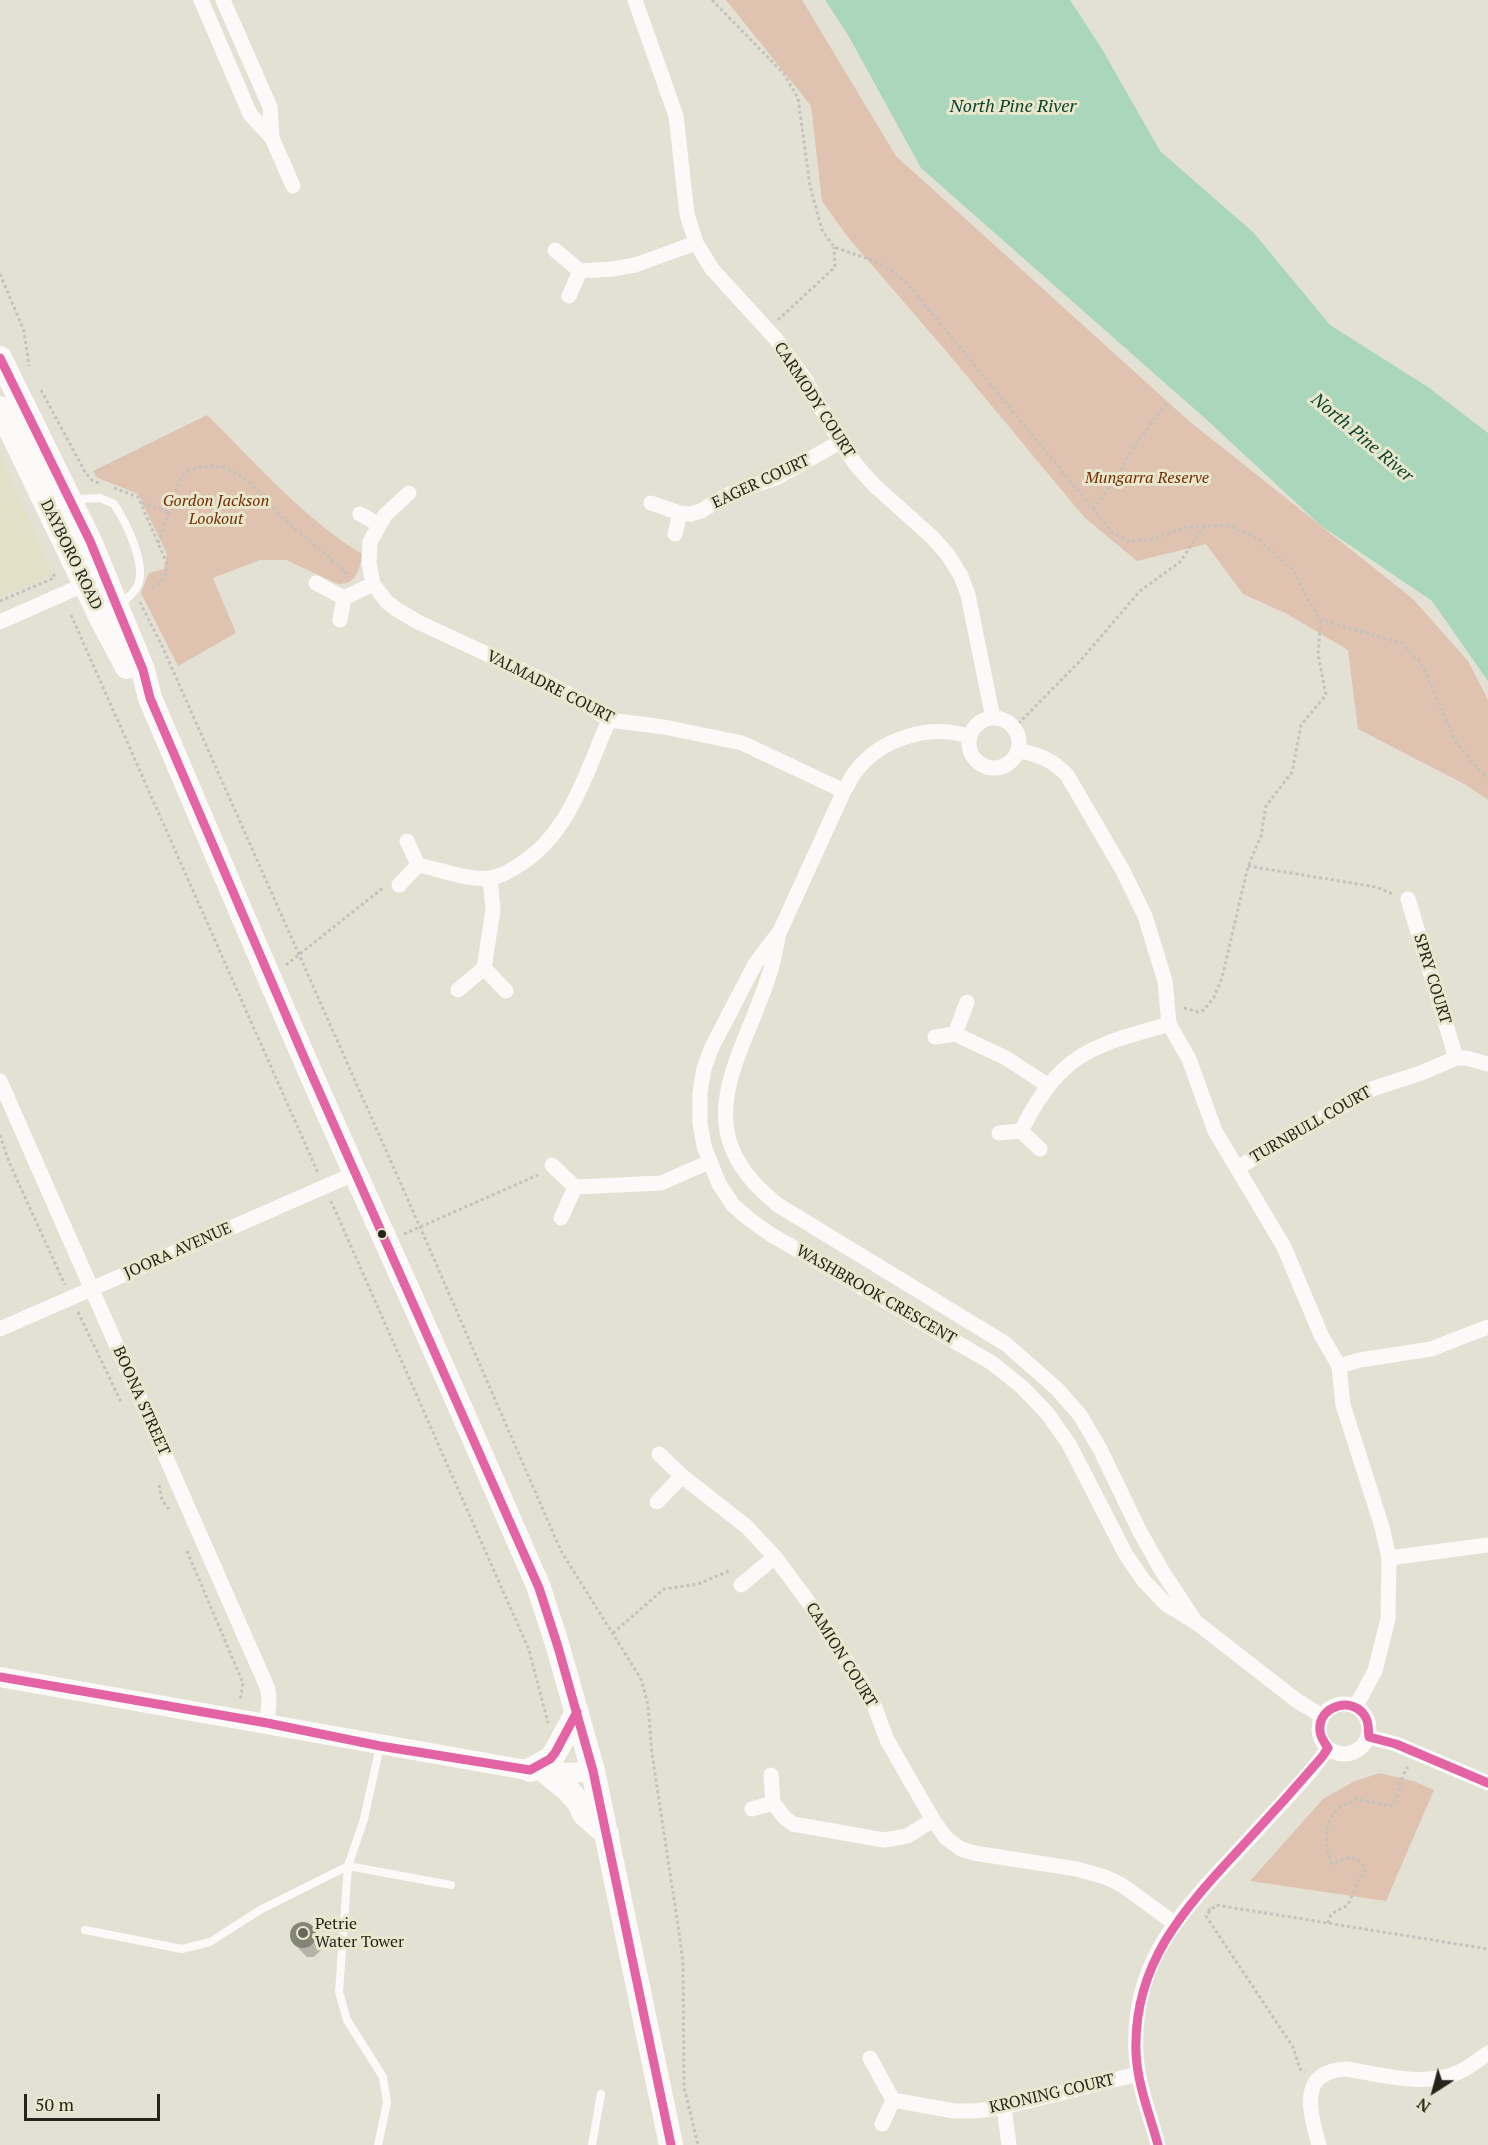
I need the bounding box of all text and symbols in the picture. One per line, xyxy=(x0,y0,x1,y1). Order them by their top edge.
water label: North Pine River xyxy=(950,96,1076,118)
street label: CARMODY COURT xyxy=(770,339,858,461)
water label: North Pine River xyxy=(1307,389,1417,487)
street label: EAGER COURT xyxy=(709,451,813,513)
park label: Mungarra Reserve xyxy=(1085,468,1209,488)
park label: Gordon Jackson Lookout xyxy=(163,491,269,529)
street label: DAYBORO ROAD xyxy=(36,497,106,613)
street label: VALMADRE COURT xyxy=(483,647,617,727)
street label: SPRY COURT xyxy=(1409,932,1455,1026)
street label: TURNBULL COURT xyxy=(1247,1083,1375,1167)
street label: JOORA AVENUE xyxy=(121,1219,235,1283)
unlabelled marker xyxy=(376,1228,388,1240)
street label: WASHBROOK CRESCENT xyxy=(793,1241,959,1349)
street label: BOONA STREET xyxy=(108,1344,174,1458)
street label: CAMION COURT xyxy=(801,1599,881,1711)
place label: Petrie Water Tower xyxy=(315,1914,404,1952)
marker: Petrie Water Tower xyxy=(296,1926,310,1940)
north arrow xyxy=(1404,2061,1464,2121)
street label: KRONING COURT xyxy=(988,2070,1116,2118)
scale bar xyxy=(27,2082,164,2120)
text: 50 m xyxy=(35,2092,74,2116)
text: N xyxy=(1412,2093,1435,2118)

